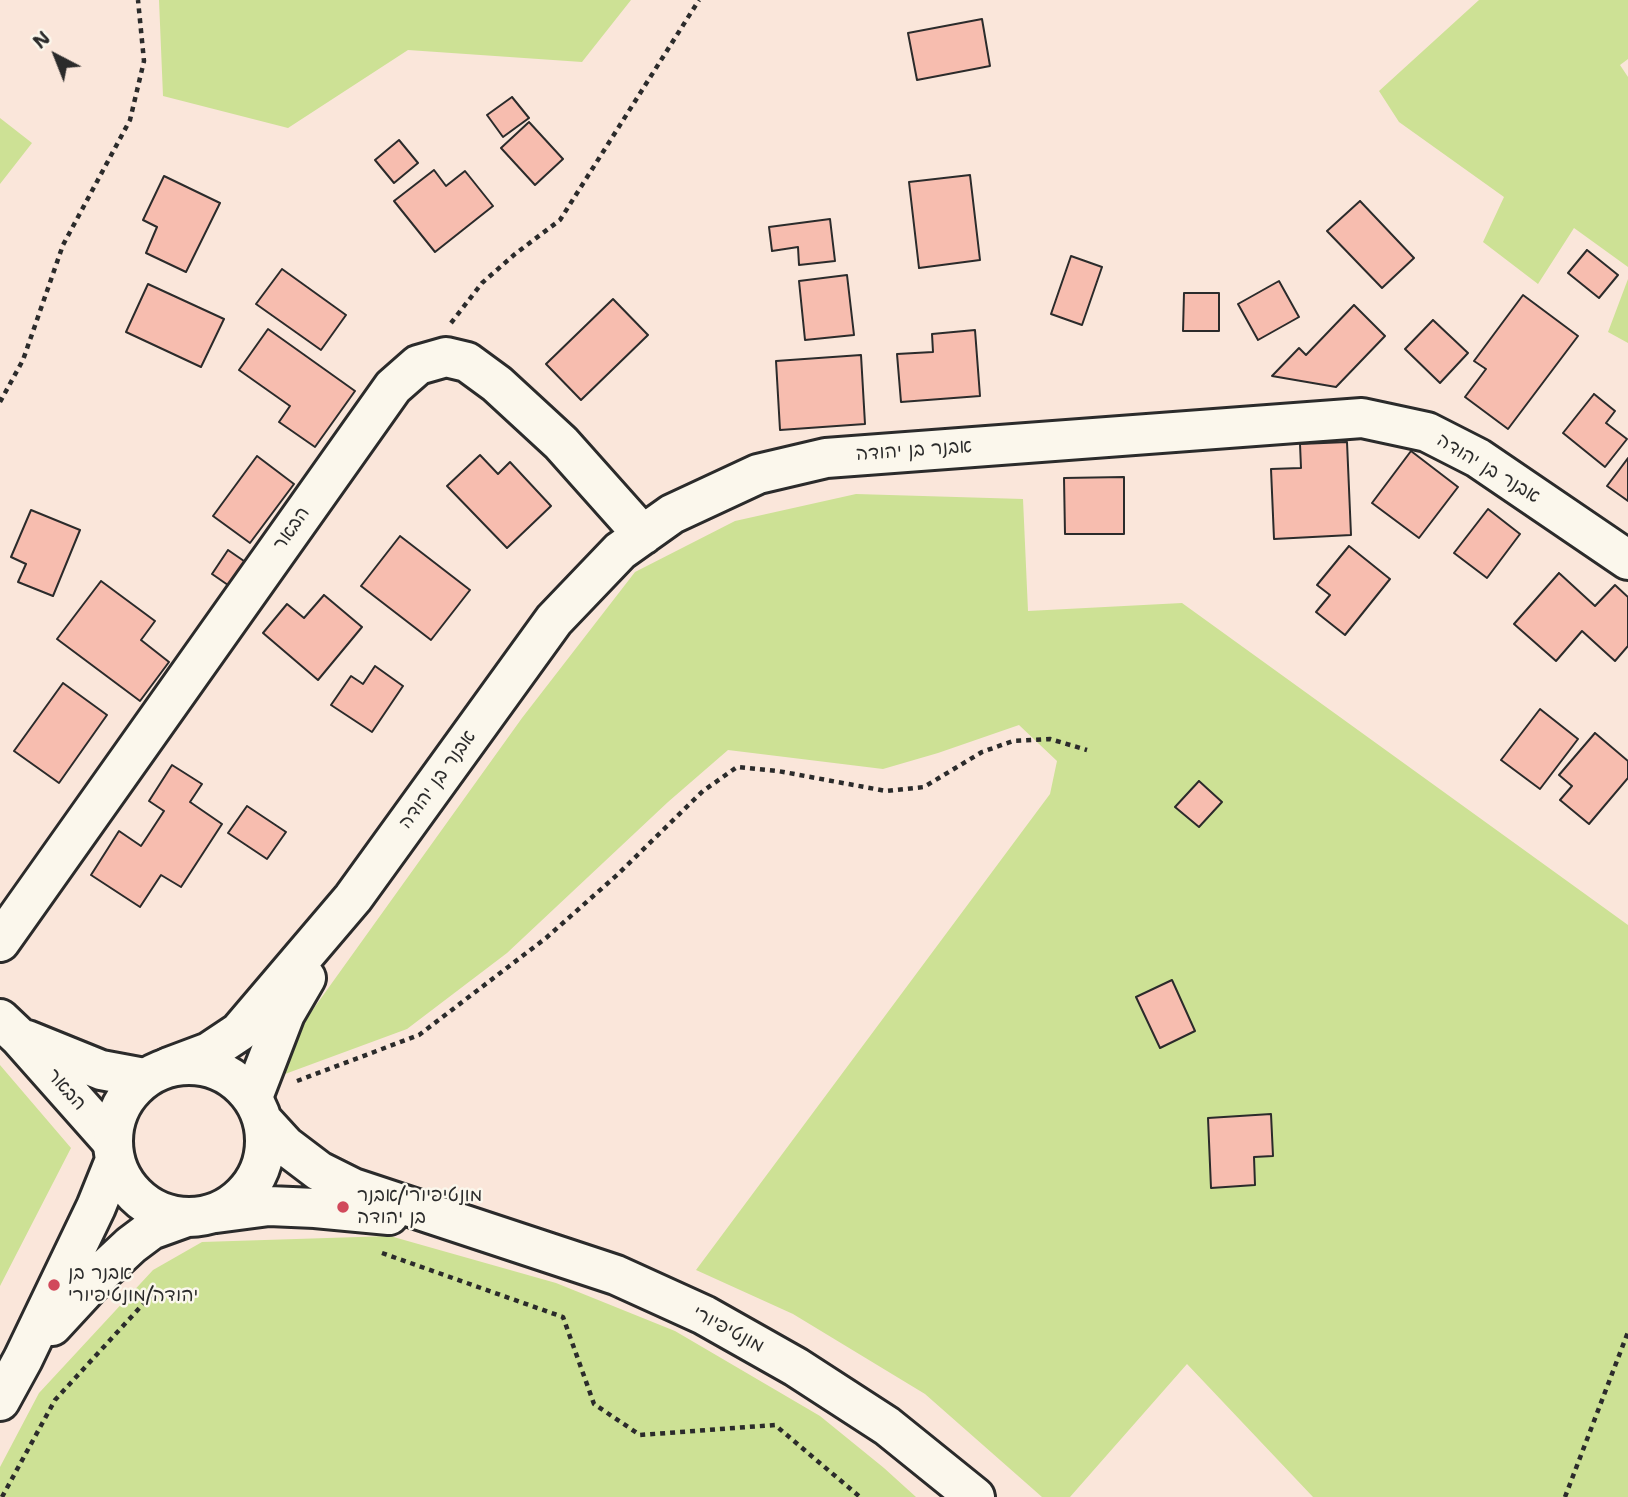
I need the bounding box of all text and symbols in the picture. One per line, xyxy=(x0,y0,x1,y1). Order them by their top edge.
north arrow xyxy=(21,21,91,91)
text: N xyxy=(28,26,56,54)
street label: אבנר בן יהודה xyxy=(1432,429,1544,509)
street label: אבנר בן יהודה xyxy=(855,436,973,466)
street label: הבאר xyxy=(269,503,315,555)
street label: אבנר בן יהודה xyxy=(395,726,481,834)
street label: הבאר xyxy=(41,1065,91,1115)
place label: מונטיפיורי/אבנר בן יהודה xyxy=(357,1185,482,1229)
marker: מונטיפיורי/אבנר בן יהודה xyxy=(335,1199,351,1215)
place label: אבנר בן יהודה/מונטיפיורי xyxy=(68,1263,198,1307)
marker: אבנר בן יהודה/מונטיפיורי xyxy=(46,1277,62,1293)
street label: מונטיפיורי xyxy=(688,1302,768,1358)

